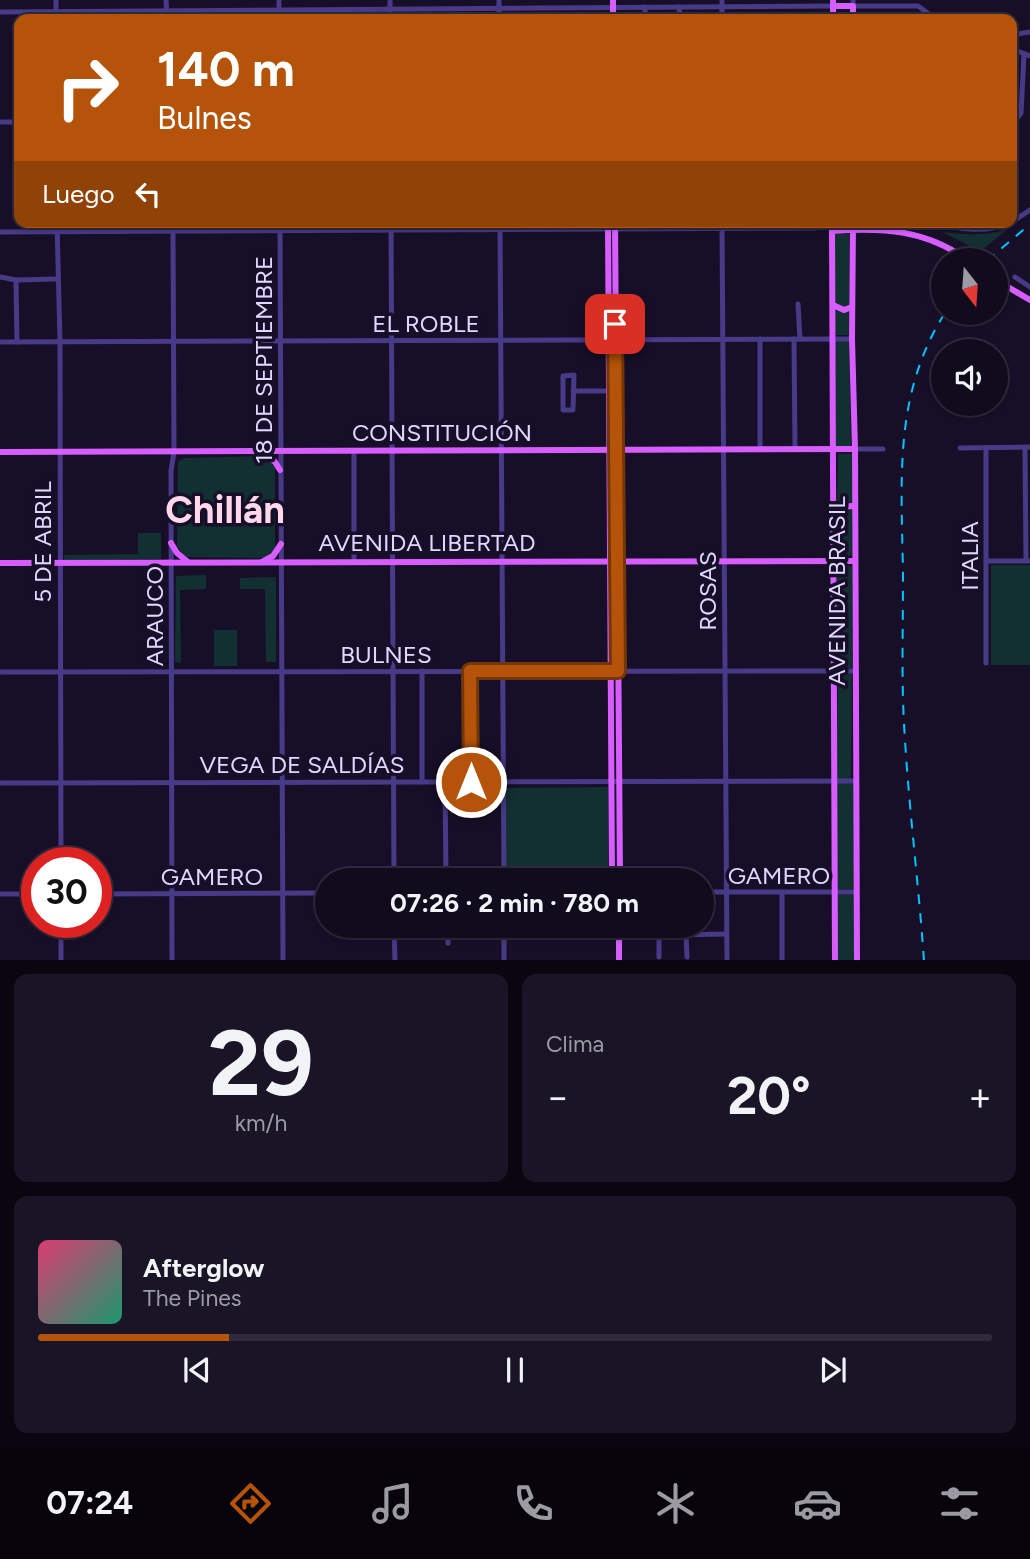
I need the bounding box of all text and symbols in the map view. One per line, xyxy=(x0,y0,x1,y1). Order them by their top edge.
text: 140 m xyxy=(157,39,295,98)
icon: right xyxy=(42,42,133,133)
text: Bulnes xyxy=(157,99,252,137)
icon: left xyxy=(129,175,167,213)
text: Luego xyxy=(42,178,115,210)
north arrow xyxy=(931,248,1008,326)
map controls xyxy=(931,248,1008,416)
street label: 18 DE SEPTIEMBRE xyxy=(249,256,278,464)
pin xyxy=(585,294,645,354)
icon: arrive xyxy=(596,305,634,343)
street label: EL ROBLE xyxy=(372,309,480,338)
button: sound xyxy=(931,339,1008,416)
street label: CONSTITUCIÓN xyxy=(352,418,532,447)
street label: 5 DE ABRIL xyxy=(28,481,57,603)
district label: Chillán xyxy=(165,487,285,533)
street label: AVENIDA BRASIL xyxy=(822,496,851,686)
street label: ITALIA xyxy=(955,520,984,591)
street label: AVENIDA LIBERTAD xyxy=(319,528,535,557)
street label: ROSAS xyxy=(693,551,722,631)
street label: ARAUCO xyxy=(140,566,169,666)
street label: BULNES xyxy=(340,640,432,669)
position arrow xyxy=(434,745,508,819)
street label: VEGA DE SALDÍAS xyxy=(199,750,405,779)
speed limit sign: 30 xyxy=(21,847,112,938)
street label: GAMERO xyxy=(728,861,830,890)
street label: GAMERO xyxy=(161,862,263,891)
text: 07:26 · 2 min · 780 m xyxy=(390,887,639,919)
text: 29 xyxy=(208,1009,314,1118)
text: Clima xyxy=(546,1030,604,1058)
text: 20° xyxy=(727,1065,811,1127)
text: − xyxy=(546,1074,570,1120)
text: + xyxy=(968,1074,992,1120)
text: km/h xyxy=(235,1109,287,1137)
text: Afterglow xyxy=(143,1252,265,1284)
text: The Pines xyxy=(143,1284,242,1312)
icon: previous xyxy=(178,1351,216,1389)
icon: pause xyxy=(496,1351,534,1389)
icon: next xyxy=(814,1351,852,1389)
icon: directions xyxy=(226,1479,275,1528)
icon: music xyxy=(368,1479,417,1528)
icon: phone xyxy=(509,1479,558,1528)
icon: climate xyxy=(651,1479,700,1528)
icon: car xyxy=(793,1479,842,1528)
icon: filters xyxy=(935,1479,984,1528)
text: 07:24 xyxy=(46,1484,133,1522)

